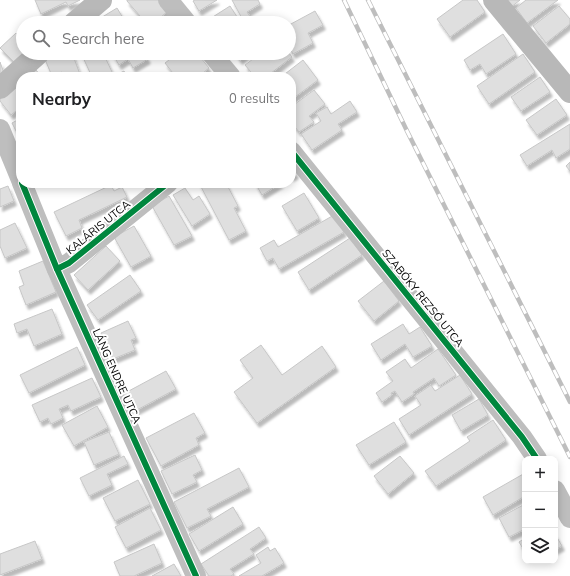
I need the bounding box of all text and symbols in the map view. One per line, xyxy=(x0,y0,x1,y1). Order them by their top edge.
search box xyxy=(16,16,296,60)
icon: search xyxy=(30,27,52,49)
text: Search here xyxy=(62,29,144,48)
text: Nearby xyxy=(32,88,91,109)
text: 0 results xyxy=(229,90,280,106)
street label: KALÁRIS UTCA xyxy=(63,197,133,257)
street label: SZABÓKY REZSŐ UTCA xyxy=(379,246,468,350)
street label: LÁNG ENDRE UTCA xyxy=(90,326,144,426)
map controls xyxy=(522,456,558,564)
button: + xyxy=(522,456,558,492)
button: − xyxy=(522,492,558,528)
button: layers xyxy=(522,528,558,564)

